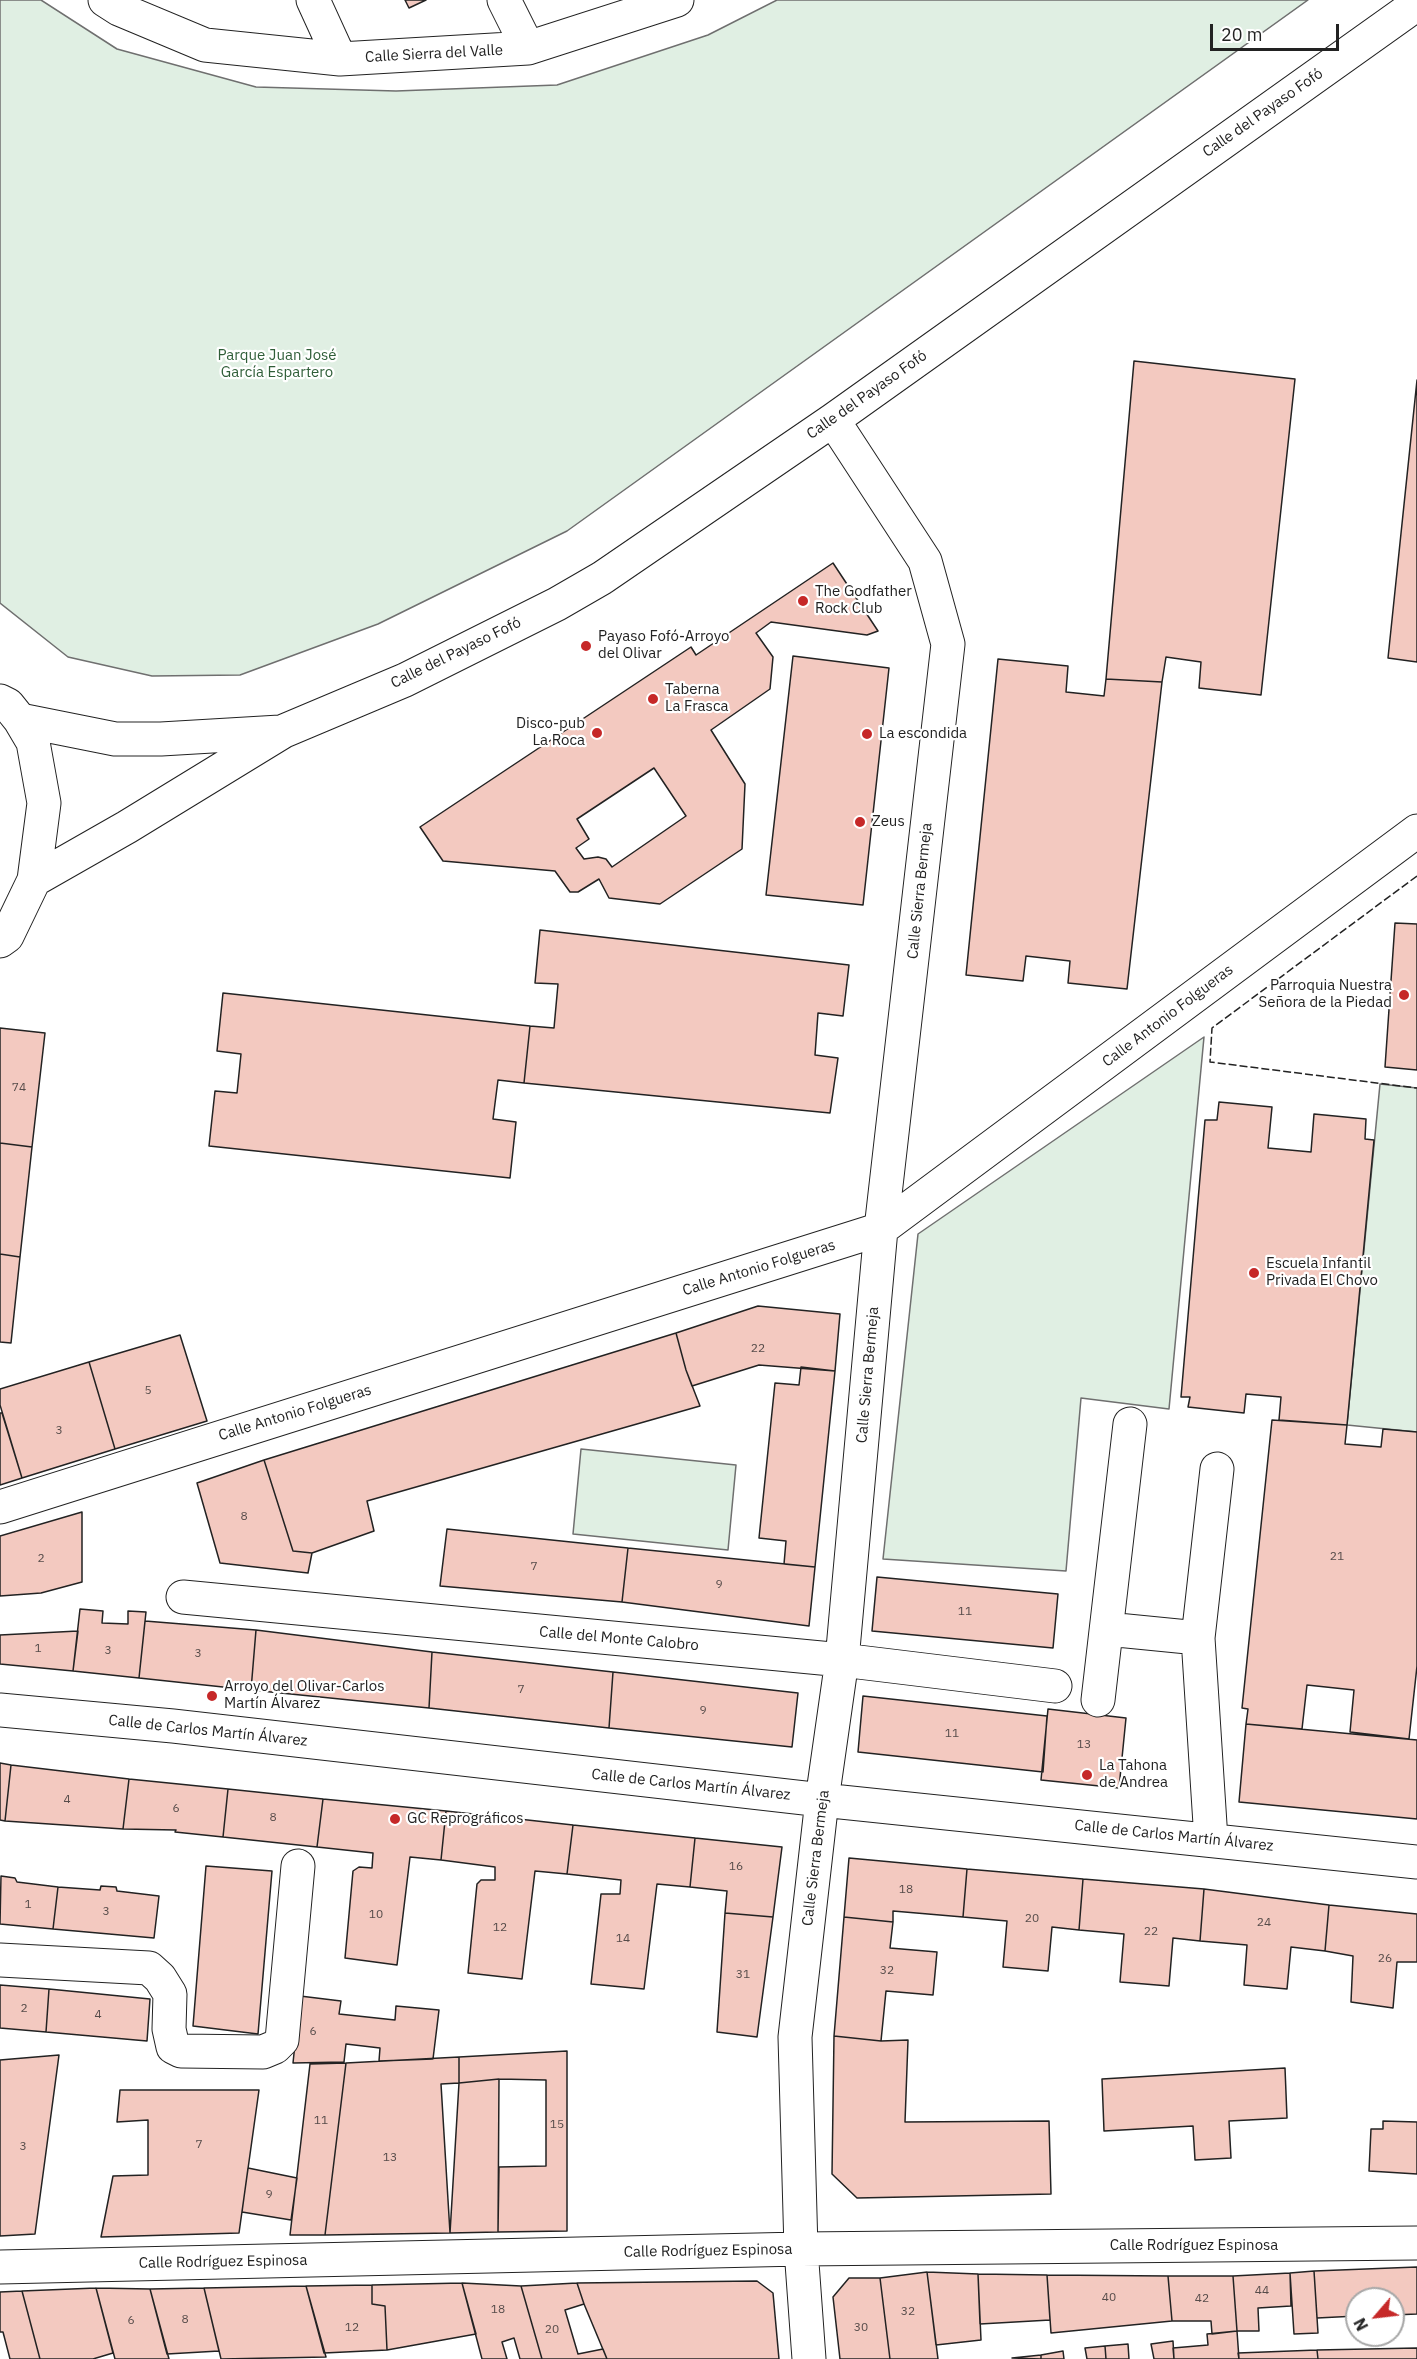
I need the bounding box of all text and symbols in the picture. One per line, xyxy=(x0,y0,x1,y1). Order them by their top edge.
scale bar xyxy=(1213,12,1342,50)
text: 20 m xyxy=(1221,23,1263,46)
street label: Calle Sierra del Valle xyxy=(365,41,503,67)
street label: Calle del Payaso Fofó xyxy=(1199,65,1327,161)
park label: Parque Juan José García Espartero xyxy=(217,347,337,382)
street label: Calle del Payaso Fofó xyxy=(803,347,931,443)
place label: The Godfather Rock Club xyxy=(815,583,912,618)
marker: The Godfather Rock Club xyxy=(796,594,810,608)
street label: Calle del Payaso Fofó xyxy=(388,614,524,692)
place label: Payaso Fofó-Arroyo del Olivar xyxy=(598,628,729,663)
marker: Payaso Fofó-Arroyo del Olivar xyxy=(579,639,593,653)
place label: Taberna La Frasca xyxy=(665,681,728,716)
marker: Taberna La Frasca xyxy=(646,692,660,706)
place label: Disco-pub La Roca xyxy=(516,715,585,750)
place label: La escondida xyxy=(879,725,967,743)
marker: Disco-pub La Roca xyxy=(590,726,604,740)
marker: La escondida xyxy=(860,727,874,741)
place label: Zeus xyxy=(872,813,905,831)
marker: Zeus xyxy=(853,815,867,829)
street label: Calle Sierra Bermeja xyxy=(904,822,936,960)
street label: Calle Antonio Folgueras xyxy=(1099,961,1237,1071)
place label: Parroquia Nuestra Señora de la Piedad xyxy=(1259,977,1392,1012)
marker: Parroquia Nuestra Señora de la Piedad xyxy=(1397,988,1411,1002)
house number: 74 xyxy=(12,1081,26,1095)
street label: Calle Antonio Folgueras xyxy=(680,1236,838,1300)
place label: Escuela Infantil Privada El Chovo xyxy=(1266,1255,1378,1290)
marker: Escuela Infantil Privada El Chovo xyxy=(1247,1266,1261,1280)
street label: Calle Sierra Bermeja xyxy=(853,1306,883,1444)
house number: 22 xyxy=(751,1342,765,1356)
street label: Calle Antonio Folgueras xyxy=(216,1381,374,1445)
house number: 5 xyxy=(144,1384,152,1398)
house number: 3 xyxy=(55,1424,63,1438)
house number: 8 xyxy=(240,1510,248,1524)
house number: 21 xyxy=(1330,1550,1344,1564)
house number: 2 xyxy=(37,1552,45,1566)
house number: 7 xyxy=(530,1560,538,1574)
house number: 9 xyxy=(715,1578,723,1592)
house number: 11 xyxy=(958,1605,972,1619)
street label: Calle del Monte Calobro xyxy=(538,1623,700,1655)
house number: 1 xyxy=(34,1642,42,1656)
house number: 3 xyxy=(104,1644,112,1658)
house number: 3 xyxy=(194,1647,202,1661)
place label: Arroyo del Olivar-Carlos Martín Álvarez xyxy=(224,1678,385,1713)
house number: 7 xyxy=(517,1683,525,1697)
marker: Arroyo del Olivar-Carlos Martín Álvarez xyxy=(205,1689,219,1703)
house number: 9 xyxy=(699,1704,707,1718)
street label: Calle de Carlos Martín Álvarez xyxy=(108,1712,308,1750)
house number: 11 xyxy=(945,1727,959,1741)
house number: 13 xyxy=(1077,1738,1091,1752)
place label: La Tahona de Andrea xyxy=(1099,1757,1168,1792)
street label: Calle de Carlos Martín Álvarez xyxy=(591,1766,791,1804)
marker: La Tahona de Andrea xyxy=(1080,1768,1094,1782)
street label: Calle Sierra Bermeja xyxy=(799,1789,833,1927)
house number: 4 xyxy=(63,1793,71,1807)
house number: 6 xyxy=(172,1802,180,1816)
place label: GC Reprográficos xyxy=(407,1810,523,1828)
house number: 8 xyxy=(269,1811,277,1825)
marker: GC Reprográficos xyxy=(388,1812,402,1826)
street label: Calle de Carlos Martín Álvarez xyxy=(1074,1817,1274,1855)
house number: 16 xyxy=(729,1860,743,1874)
house number: 18 xyxy=(899,1883,913,1897)
house number: 1 xyxy=(24,1898,32,1912)
house number: 3 xyxy=(102,1905,110,1919)
house number: 10 xyxy=(369,1908,383,1922)
house number: 20 xyxy=(1025,1912,1039,1926)
house number: 24 xyxy=(1257,1916,1271,1930)
house number: 12 xyxy=(493,1921,507,1935)
house number: 22 xyxy=(1144,1925,1158,1939)
house number: 14 xyxy=(616,1932,630,1946)
house number: 26 xyxy=(1378,1952,1392,1966)
house number: 32 xyxy=(880,1964,894,1978)
house number: 31 xyxy=(736,1968,750,1982)
house number: 2 xyxy=(20,2002,28,2016)
house number: 4 xyxy=(94,2008,102,2022)
house number: 6 xyxy=(309,2025,317,2039)
house number: 11 xyxy=(314,2114,328,2128)
house number: 15 xyxy=(550,2118,564,2132)
house number: 7 xyxy=(195,2138,203,2152)
house number: 3 xyxy=(19,2140,27,2154)
house number: 13 xyxy=(383,2151,397,2165)
house number: 9 xyxy=(265,2188,273,2202)
street label: Calle Rodríguez Espinosa xyxy=(1110,2237,1278,2255)
street label: Calle Rodríguez Espinosa xyxy=(624,2241,792,2261)
street label: Calle Rodríguez Espinosa xyxy=(139,2252,307,2272)
house number: 44 xyxy=(1255,2284,1269,2298)
north arrow xyxy=(1345,2287,1405,2347)
house number: 40 xyxy=(1102,2291,1116,2305)
house number: 42 xyxy=(1195,2292,1209,2306)
house number: 18 xyxy=(491,2303,505,2317)
house number: 32 xyxy=(901,2305,915,2319)
house number: 8 xyxy=(181,2313,189,2327)
house number: 6 xyxy=(127,2314,135,2328)
text: N xyxy=(1349,2315,1372,2334)
house number: 12 xyxy=(345,2321,359,2335)
house number: 30 xyxy=(854,2321,868,2335)
house number: 20 xyxy=(545,2323,559,2337)

